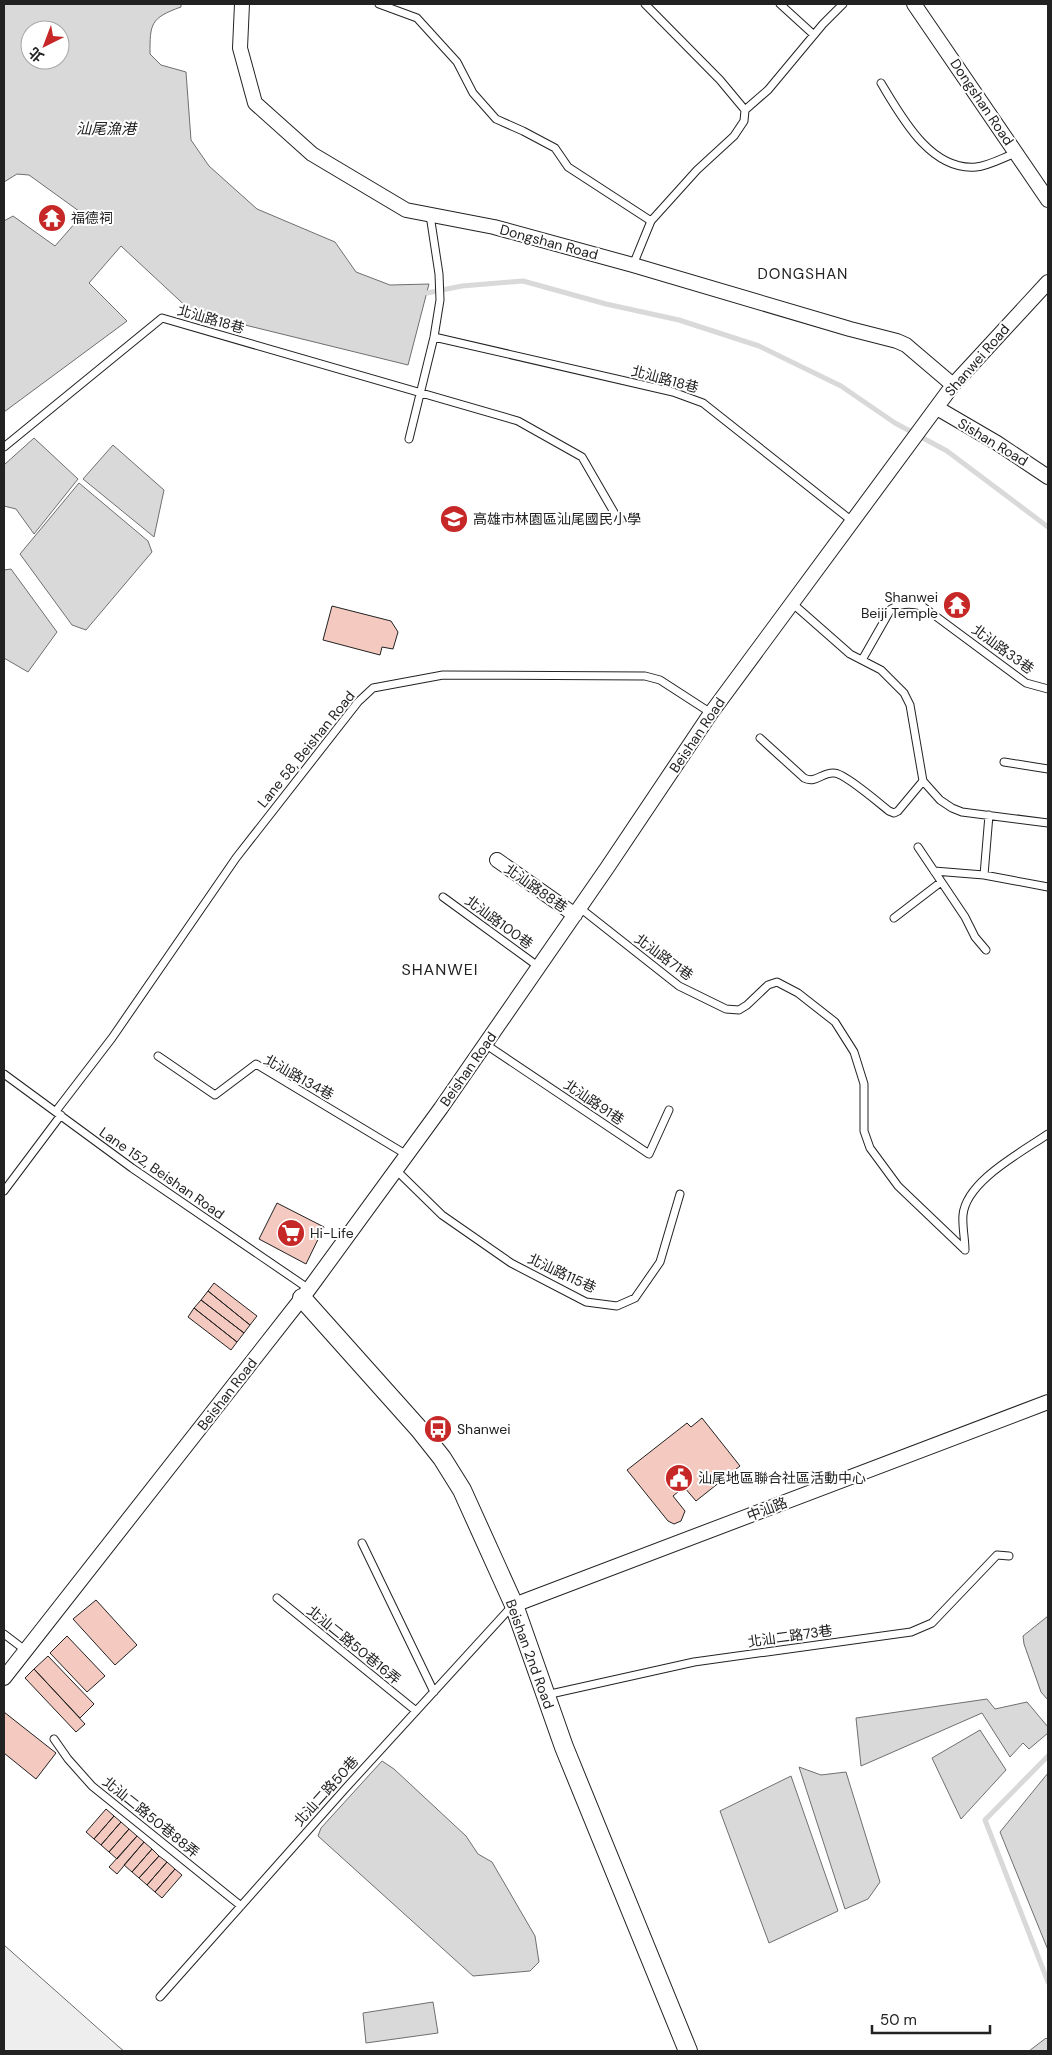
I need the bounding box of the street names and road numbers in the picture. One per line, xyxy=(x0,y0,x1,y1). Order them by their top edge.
street label: Dongshan Road xyxy=(946,55,1018,149)
street label: Dongshan Road xyxy=(498,220,600,264)
street label: 北汕路18巷 xyxy=(175,301,247,337)
street label: Shanwei Road xyxy=(941,320,1013,400)
street label: 北汕路18巷 xyxy=(629,361,701,397)
street label: Sishan Road xyxy=(955,414,1031,470)
street label: 北汕路33巷 xyxy=(968,620,1038,678)
street label: Lane 58, Beishan Road xyxy=(253,687,359,811)
street label: Beishan Road xyxy=(665,694,729,776)
street label: 北汕路88巷 xyxy=(501,860,571,916)
street label: 北汕路100巷 xyxy=(462,891,536,953)
street label: 北汕路71巷 xyxy=(631,930,697,984)
street label: Beishan Road xyxy=(436,1028,500,1110)
street label: 北汕路134巷 xyxy=(261,1050,337,1104)
street label: 北汕路91巷 xyxy=(560,1075,628,1129)
street label: Lane 152, Beishan Road xyxy=(96,1123,228,1223)
street label: 北汕路115巷 xyxy=(525,1249,599,1297)
street label: Beishan Road xyxy=(193,1354,261,1434)
street label: 中汕路 xyxy=(744,1493,790,1525)
street label: Beishan 2nd Road xyxy=(502,1597,558,1711)
street label: 北汕二路50巷16弄 xyxy=(304,1602,404,1688)
street label: 北汕二路73巷 xyxy=(746,1621,834,1651)
street label: 北汕二路50巷 xyxy=(290,1752,362,1830)
street label: 北汕二路50巷88弄 xyxy=(99,1773,203,1861)

